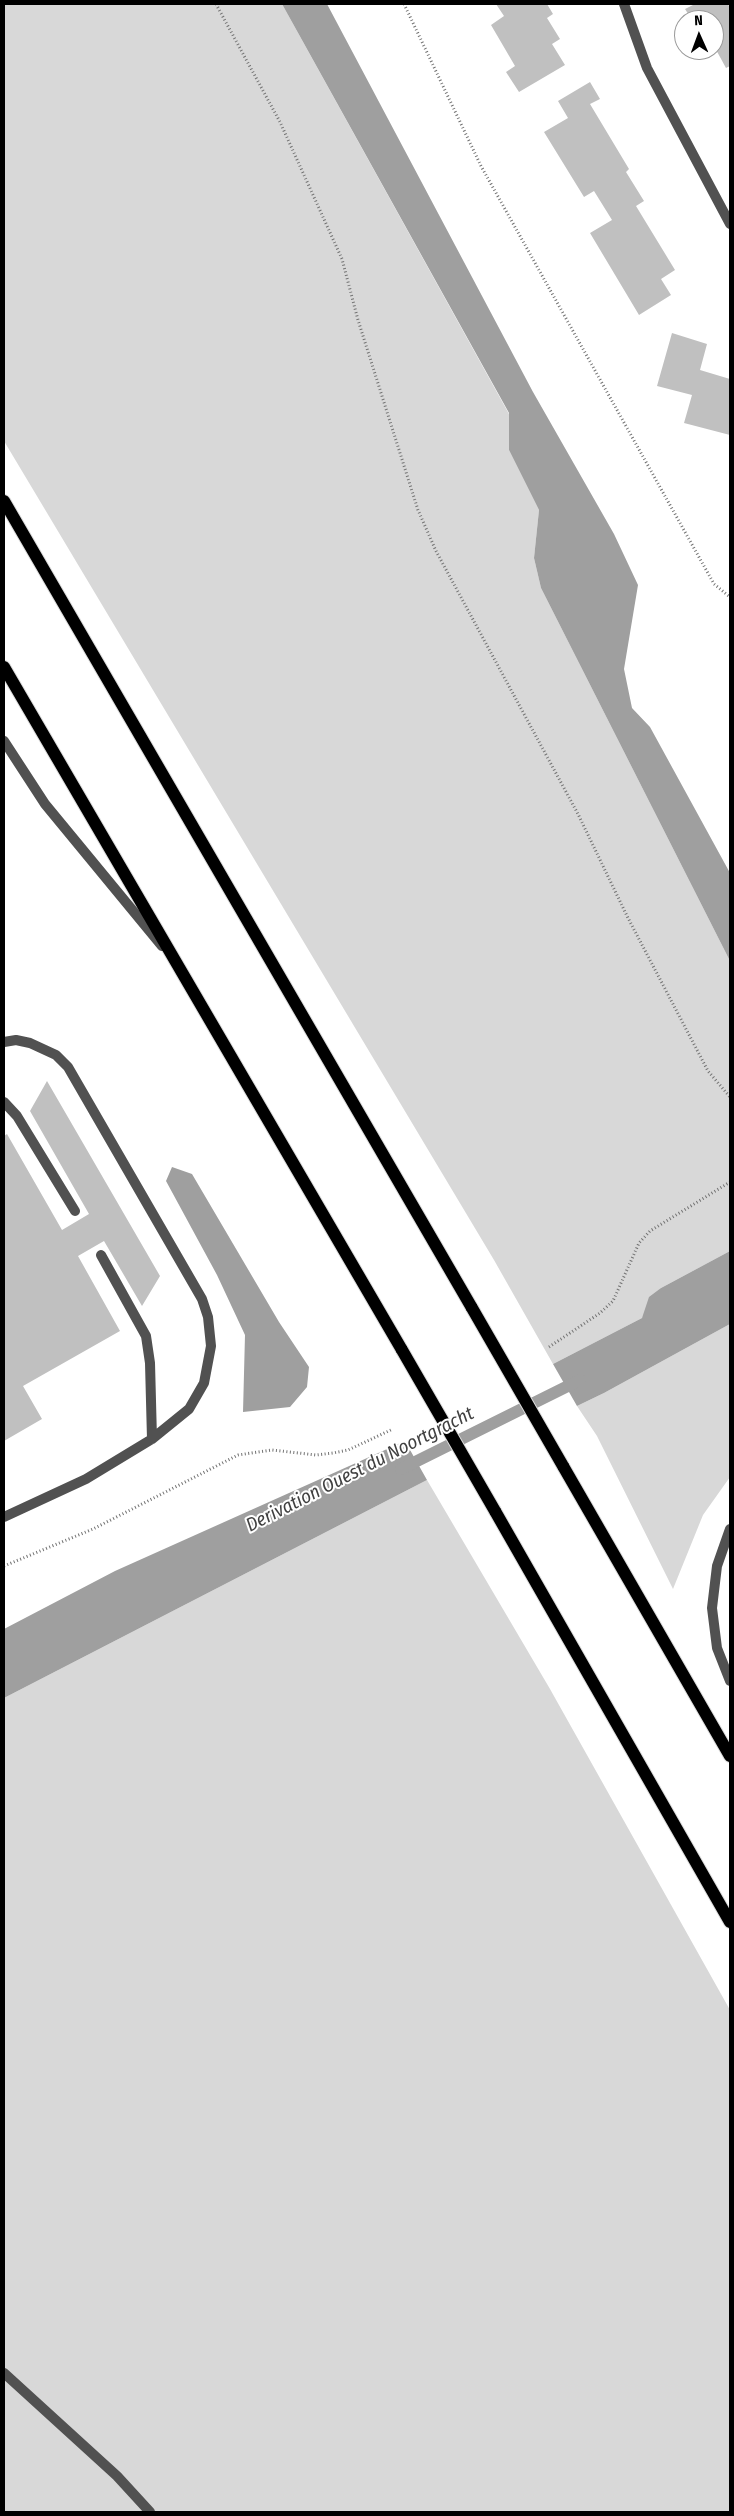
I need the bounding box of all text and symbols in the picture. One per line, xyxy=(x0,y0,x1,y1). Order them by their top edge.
north arrow xyxy=(674,10,724,60)
text: N xyxy=(694,12,703,29)
water label: Derivation Ouest du Noortgracht xyxy=(242,1403,478,1537)

